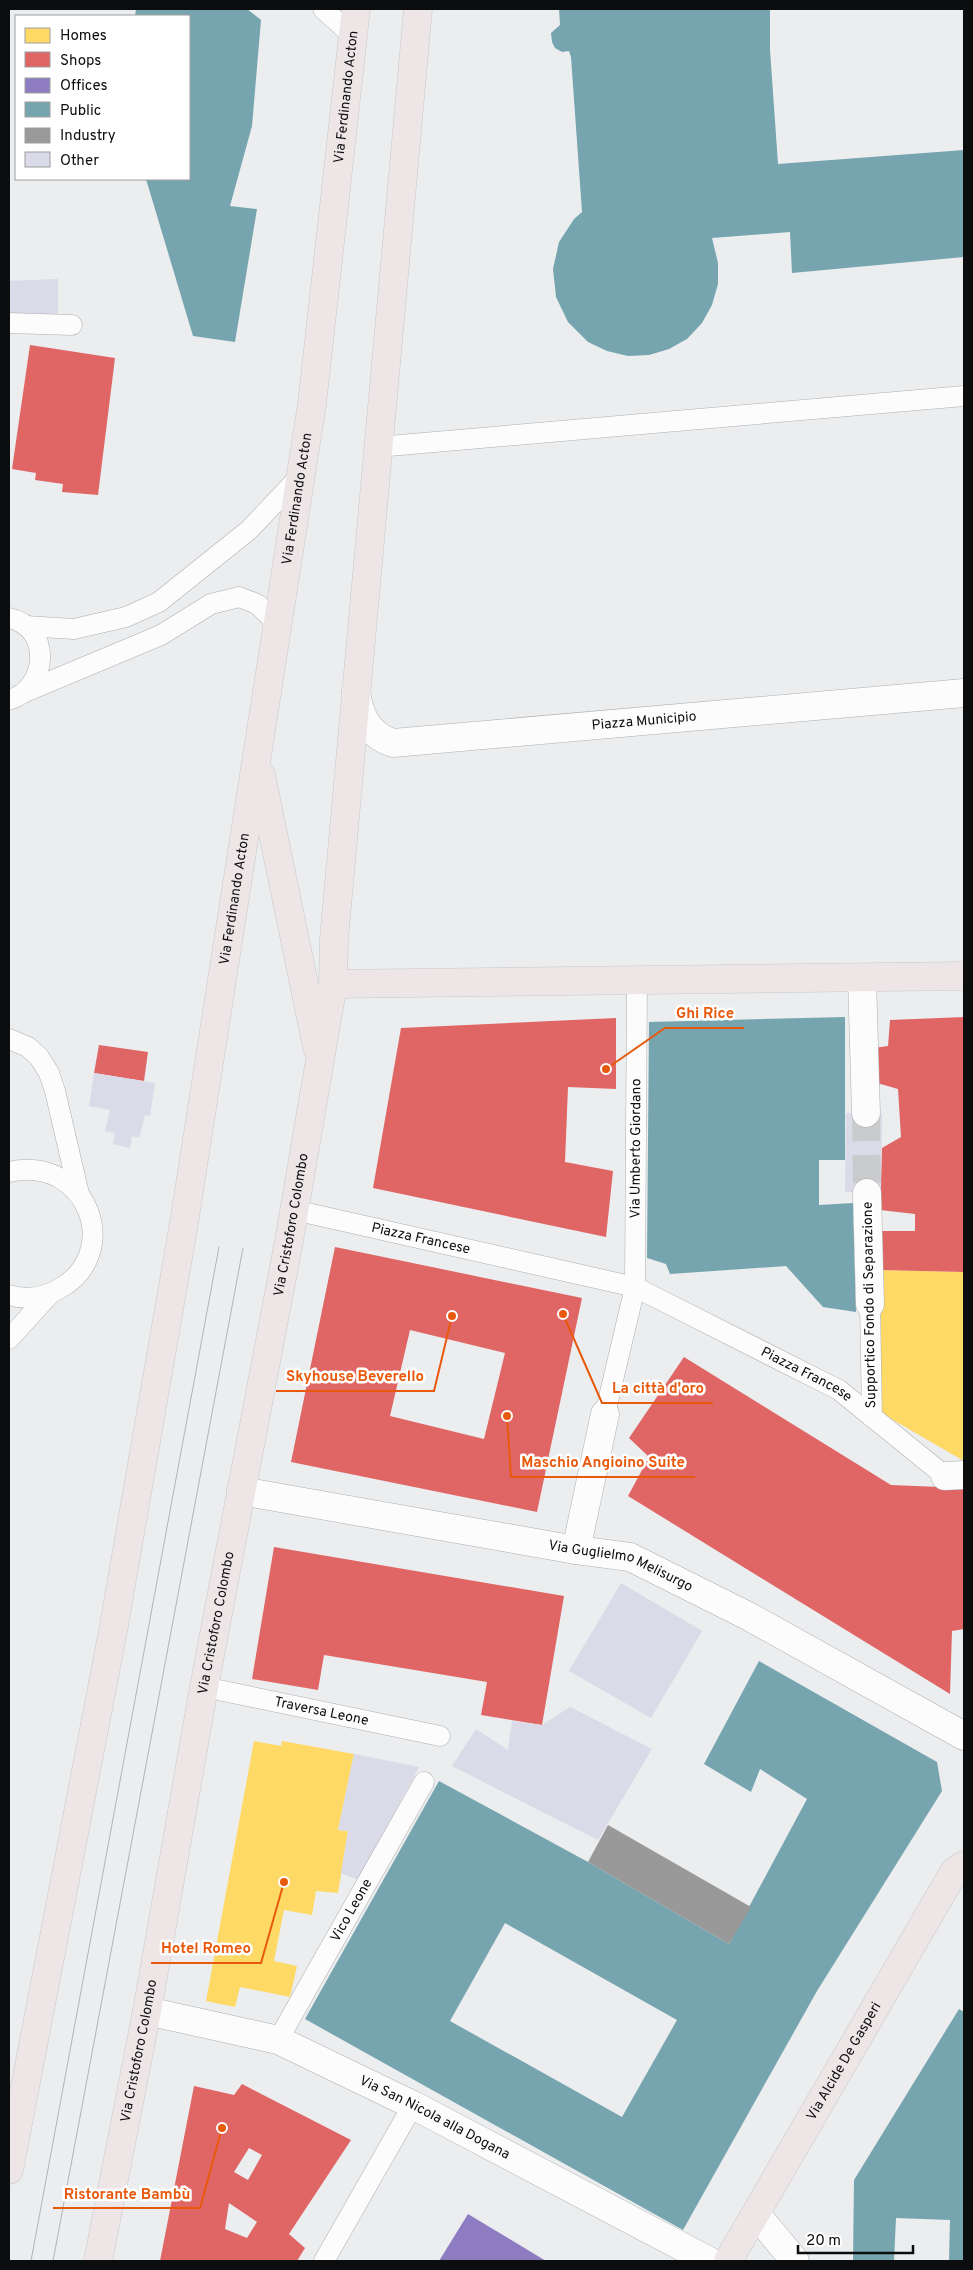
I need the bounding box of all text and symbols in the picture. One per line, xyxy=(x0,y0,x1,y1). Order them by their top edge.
legend xyxy=(15,15,190,180)
text: Homes xyxy=(60,27,107,46)
street label: Via Ferdinando Acton xyxy=(330,30,362,164)
text: Shops xyxy=(60,52,101,71)
text: Offices xyxy=(60,77,107,96)
text: Public xyxy=(60,102,101,121)
text: Industry xyxy=(60,127,116,146)
text: Other xyxy=(60,152,99,171)
street label: Via Ferdinando Acton xyxy=(278,432,316,566)
street label: Piazza Municipio xyxy=(591,708,697,734)
street label: Via Ferdinando Acton xyxy=(216,832,253,966)
callout: Ghi Rice xyxy=(665,998,744,1028)
text: Ghi Rice xyxy=(676,1005,734,1024)
street label: Via Umberto Giordano xyxy=(627,1078,645,1219)
street label: Via Cristoforo Colombo xyxy=(270,1152,312,1298)
street label: Supportico Fondo di Separazione xyxy=(860,1201,880,1409)
street label: Piazza Francese xyxy=(370,1219,472,1258)
street label: Piazza Francese xyxy=(758,1343,855,1406)
callout: Skyhouse Beverello xyxy=(276,1361,434,1391)
text: Skyhouse Beverello xyxy=(286,1368,424,1387)
callout: La città d'oro xyxy=(602,1373,713,1403)
text: La città d'oro xyxy=(612,1380,704,1399)
callout: Maschio Angioino Suite xyxy=(511,1447,695,1477)
text: Maschio Angioino Suite xyxy=(521,1454,685,1473)
street label: Via Guglielmo Melisurgo xyxy=(547,1537,696,1596)
street label: Via Cristoforo Colombo xyxy=(194,1550,238,1696)
street label: Traversa Leone xyxy=(273,1693,370,1729)
street label: Vico Leone xyxy=(327,1876,376,1945)
callout: Hotel Romeo xyxy=(151,1933,261,1963)
text: Hotel Romeo xyxy=(161,1940,251,1959)
street label: Via Cristoforo Colombo xyxy=(117,1978,161,2124)
street label: Via Alcide De Gasperi xyxy=(803,1999,885,2123)
street label: Via San Nicola alla Dogana xyxy=(357,2072,513,2163)
callout: Ristorante Bambù xyxy=(53,2178,200,2208)
text: Ristorante Bambù xyxy=(64,2186,190,2205)
scale bar xyxy=(798,2222,913,2254)
text: 20 m xyxy=(806,2232,841,2251)

